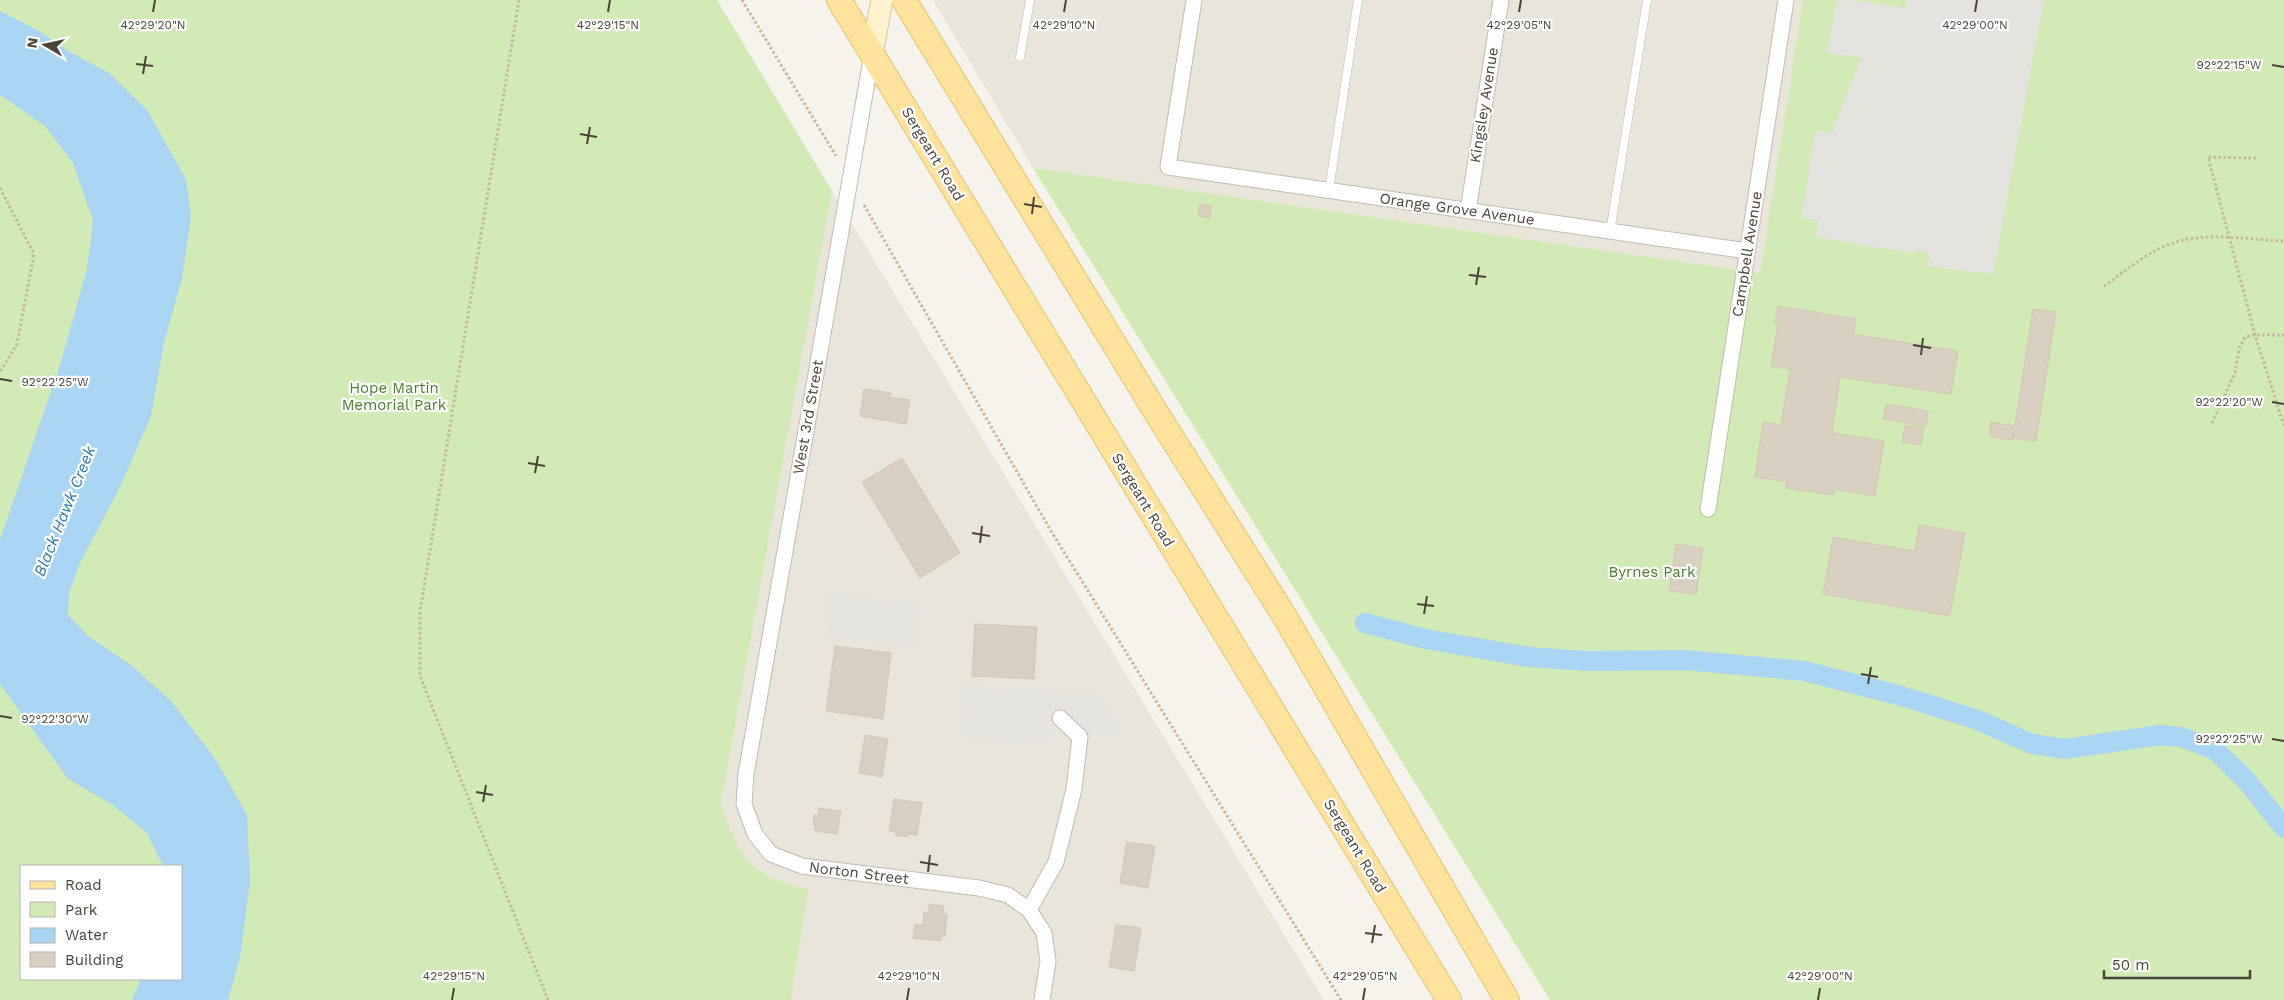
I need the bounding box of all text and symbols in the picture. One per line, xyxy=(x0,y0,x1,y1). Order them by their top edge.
text: 42°29'20"N xyxy=(120,18,186,32)
text: 42°29'15"N xyxy=(577,18,639,32)
text: 42°29'10"N xyxy=(1033,18,1095,32)
text: 42°29'05"N xyxy=(1486,18,1552,32)
text: 42°29'00"N xyxy=(1942,18,2008,32)
north arrow xyxy=(20,20,70,70)
text: N xyxy=(23,37,41,49)
street label: Kingsley Avenue xyxy=(1466,46,1502,164)
text: 92°22'15"W xyxy=(2197,58,2262,72)
street label: Sergeant Road xyxy=(898,104,968,204)
street label: Orange Grove Avenue xyxy=(1378,189,1536,229)
street label: Campbell Avenue xyxy=(1728,190,1766,318)
street label: West 3rd Street xyxy=(789,358,827,476)
text: 92°22'25"W xyxy=(21,375,89,389)
park label: Hope Martin Memorial Park xyxy=(342,379,447,414)
text: 92°22'20"W xyxy=(2195,395,2263,409)
water label: Black Hawk Creek xyxy=(30,442,100,579)
street label: Sergeant Road xyxy=(1108,450,1178,550)
park label: Byrnes Park xyxy=(1609,563,1696,581)
text: 92°22'30"W xyxy=(21,712,89,726)
text: 92°22'25"W xyxy=(2195,732,2263,746)
street label: Sergeant Road xyxy=(1320,796,1390,896)
street label: Norton Street xyxy=(808,858,911,888)
legend xyxy=(20,865,182,980)
text: Road xyxy=(65,876,102,894)
text: Park xyxy=(65,901,98,919)
text: Water xyxy=(65,926,108,944)
scale bar xyxy=(2104,948,2250,980)
text: Building xyxy=(65,951,123,969)
text: 50 m xyxy=(2112,956,2149,974)
text: 42°29'15"N xyxy=(423,969,485,983)
text: 42°29'10"N xyxy=(878,969,940,983)
text: 42°29'05"N xyxy=(1332,969,1398,983)
text: 42°29'00"N xyxy=(1787,969,1853,983)

